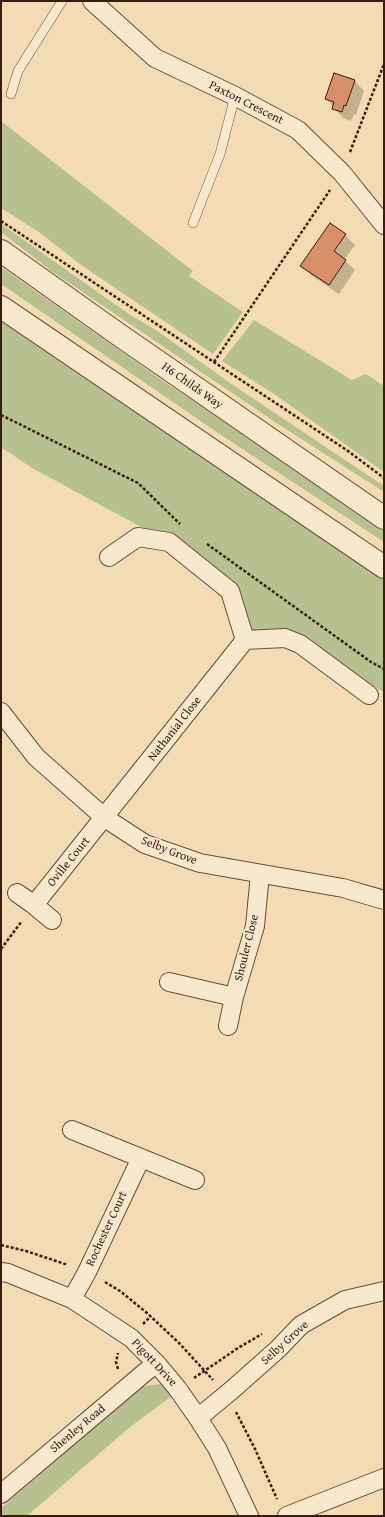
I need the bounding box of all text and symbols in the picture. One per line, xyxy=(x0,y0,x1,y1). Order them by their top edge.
street label: Paxton Crescent xyxy=(206,78,286,128)
street label: H6 Childs Way xyxy=(159,360,225,412)
street label: Nathanial Close xyxy=(145,694,205,764)
street label: Oville Court xyxy=(45,834,93,890)
street label: Selby Grove xyxy=(139,834,199,868)
street label: Shouler Close xyxy=(232,913,262,983)
street label: Rochester Court xyxy=(83,1189,131,1269)
street label: Selby Grove xyxy=(258,1318,312,1368)
street label: Pigott Drive xyxy=(128,1336,180,1390)
street label: Shenley Road xyxy=(47,1402,109,1456)

